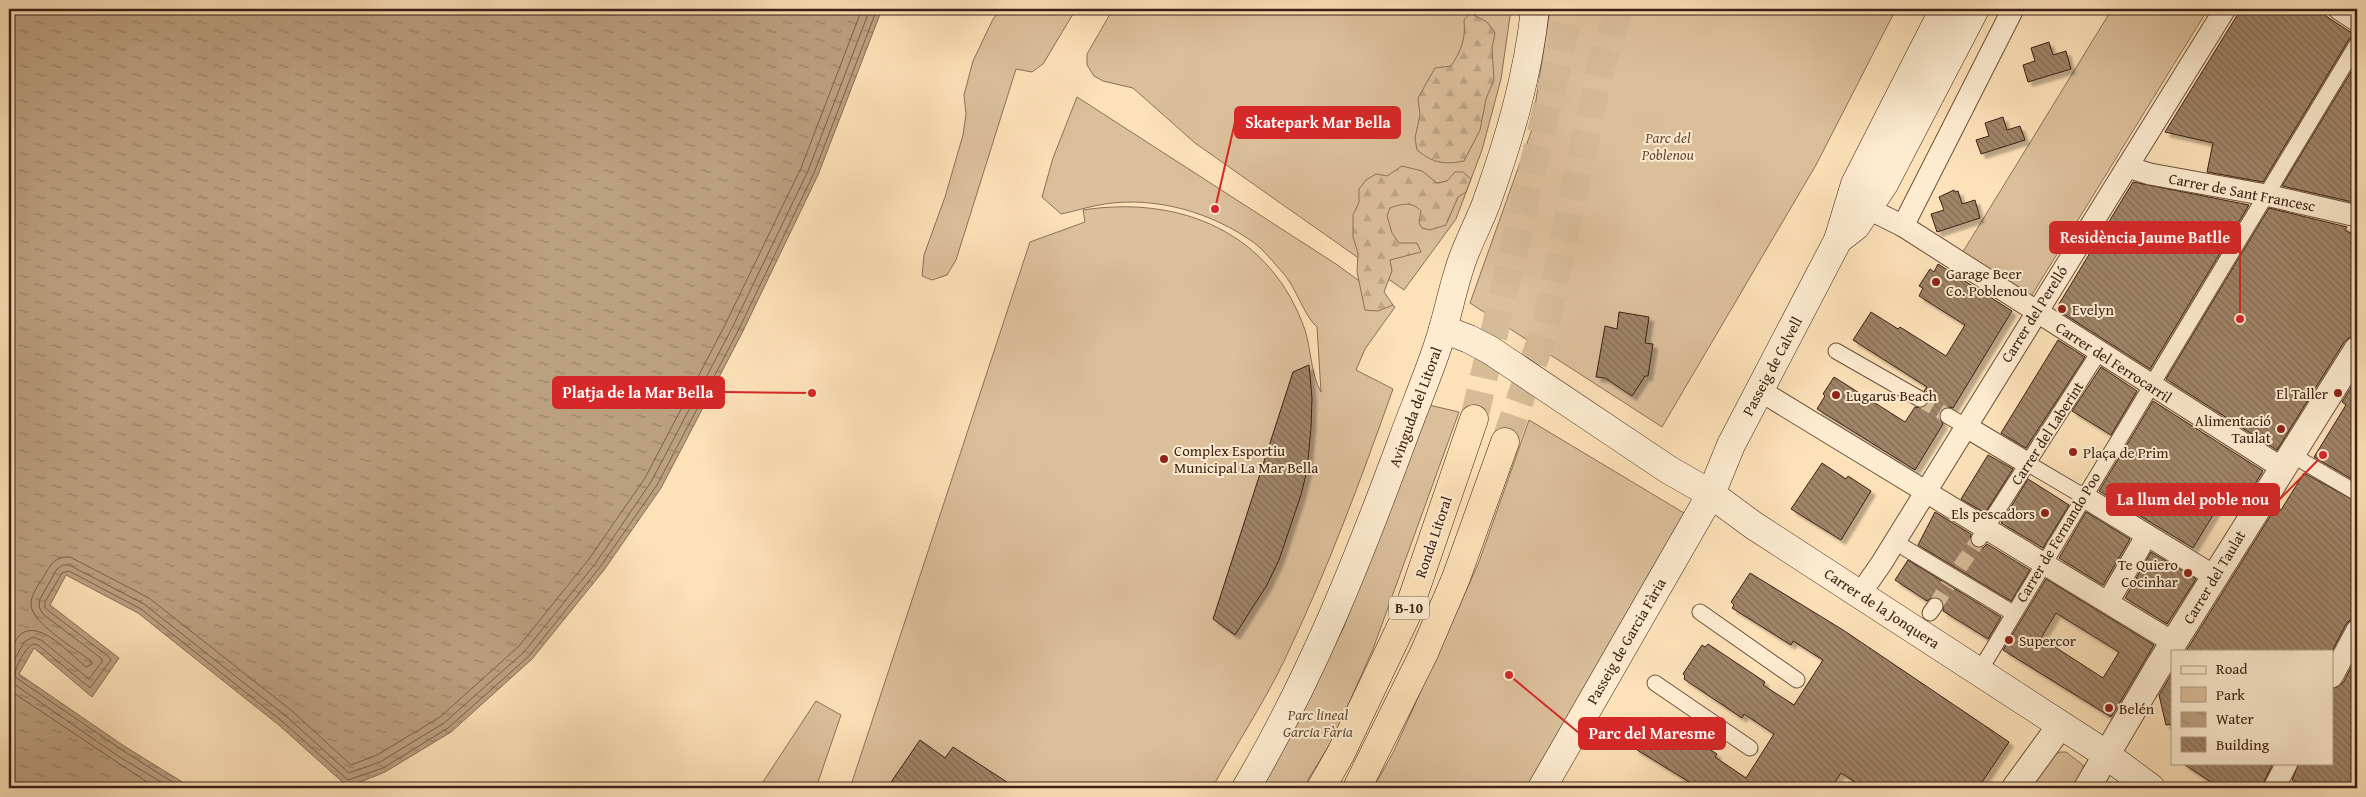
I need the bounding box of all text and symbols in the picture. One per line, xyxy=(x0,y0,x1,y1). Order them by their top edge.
callout: Skatepark Mar Bella xyxy=(1235,107,1400,138)
text: Skatepark Mar Bella xyxy=(1245,110,1392,134)
park label: Parc del Poblenou xyxy=(1641,127,1694,165)
street label: Carrer de Sant Francesc xyxy=(2167,167,2317,217)
callout: Residència Jaume Batlle xyxy=(2050,222,2240,253)
text: Residència Jaume Batlle xyxy=(2060,225,2230,249)
street label: Carrer del Perelló xyxy=(1996,261,2072,366)
place label: Garage Beer Co. Poblenou xyxy=(1946,263,2029,301)
marker: Garage Beer Co. Poblenou xyxy=(1930,276,1942,288)
place label: Evelyn xyxy=(2072,299,2114,320)
marker: Evelyn xyxy=(2056,303,2068,315)
street label: Passeig de Calvell xyxy=(1737,313,1807,419)
street label: Carrer del Ferrocarril xyxy=(2052,317,2176,407)
street label: Avinguda del Litoral xyxy=(1383,344,1447,470)
street label: Carrer del Laberint xyxy=(2006,376,2089,489)
callout: Platja de la Mar Bella xyxy=(553,377,724,408)
text: Platja de la Mar Bella xyxy=(563,380,714,404)
place label: El Taller xyxy=(2276,383,2328,404)
place label: Lugarus Beach xyxy=(1846,385,1938,406)
marker: El Taller xyxy=(2332,387,2344,399)
marker: Lugarus Beach xyxy=(1830,389,1842,401)
place label: Alimentació Taulat xyxy=(2195,410,2272,448)
marker: Alimentació Taulat xyxy=(2275,423,2287,435)
place label: Complex Esportiu Municipal La Mar Bella xyxy=(1174,440,1318,478)
place label: Plaça de Prim xyxy=(2083,442,2169,463)
marker: Plaça de Prim xyxy=(2067,446,2079,458)
marker: Complex Esportiu Municipal La Mar Bella xyxy=(1158,453,1170,465)
street label: Carrer de Fernando Poo xyxy=(2011,468,2105,606)
callout: La llum del poble nou xyxy=(2107,484,2279,515)
text: La llum del poble nou xyxy=(2117,487,2270,511)
street label: Ronda Litoral xyxy=(1409,493,1457,581)
place label: Els pescadors xyxy=(1951,503,2035,524)
marker: Els pescadors xyxy=(2039,507,2051,519)
street label: Carrer del Taulat xyxy=(2178,526,2251,628)
place label: Te Quiero Cocinhar xyxy=(2118,554,2178,592)
street label: Carrer de la Jonquera xyxy=(1820,563,1944,653)
marker: Te Quiero Cocinhar xyxy=(2182,567,2194,579)
street label: Passeig de Garcia Fària xyxy=(1581,574,1671,708)
road number: B-10 xyxy=(1389,596,1429,620)
place label: Supercor xyxy=(2019,630,2076,651)
marker: Supercor xyxy=(2003,634,2015,646)
legend xyxy=(2171,650,2334,764)
text: Road xyxy=(2216,658,2247,679)
text: Park xyxy=(2216,684,2245,705)
place label: Belén xyxy=(2119,698,2155,719)
marker: Belén xyxy=(2103,702,2115,714)
park label: Parc lineal Garcia Fària xyxy=(1283,704,1353,742)
text: Water xyxy=(2216,708,2254,729)
callout: Parc del Maresme xyxy=(1579,718,1725,749)
text: Parc del Maresme xyxy=(1589,721,1715,745)
text: Building xyxy=(2216,734,2270,755)

